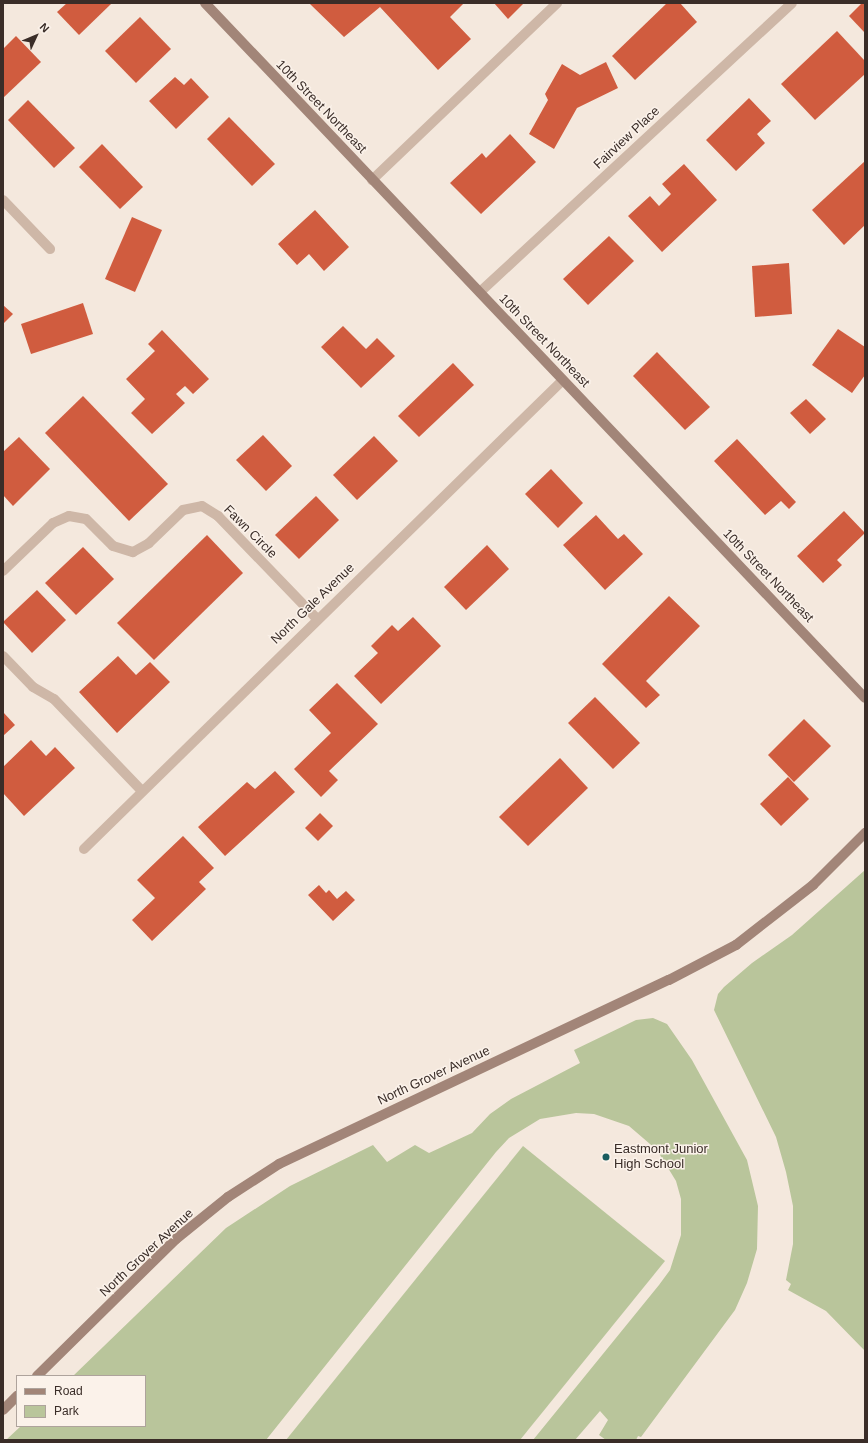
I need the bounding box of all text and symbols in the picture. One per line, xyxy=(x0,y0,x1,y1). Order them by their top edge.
north arrow xyxy=(16,16,56,56)
text: N xyxy=(38,21,52,35)
street label: 10th Street Northeast xyxy=(272,57,370,157)
street label: Fairview Place xyxy=(591,103,663,173)
street label: 10th Street Northeast xyxy=(495,291,593,391)
street label: Fawn Circle xyxy=(220,502,280,562)
street label: 10th Street Northeast xyxy=(719,526,817,626)
street label: North Gale Avenue xyxy=(268,560,358,648)
street label: North Grover Avenue xyxy=(375,1043,493,1109)
place label: Eastmont Junior High School xyxy=(614,1142,708,1173)
marker: Eastmont Junior High School xyxy=(601,1152,611,1162)
street label: North Grover Avenue xyxy=(97,1205,197,1301)
legend xyxy=(16,1375,146,1427)
text: Road xyxy=(54,1384,83,1398)
text: Park xyxy=(54,1404,79,1418)

